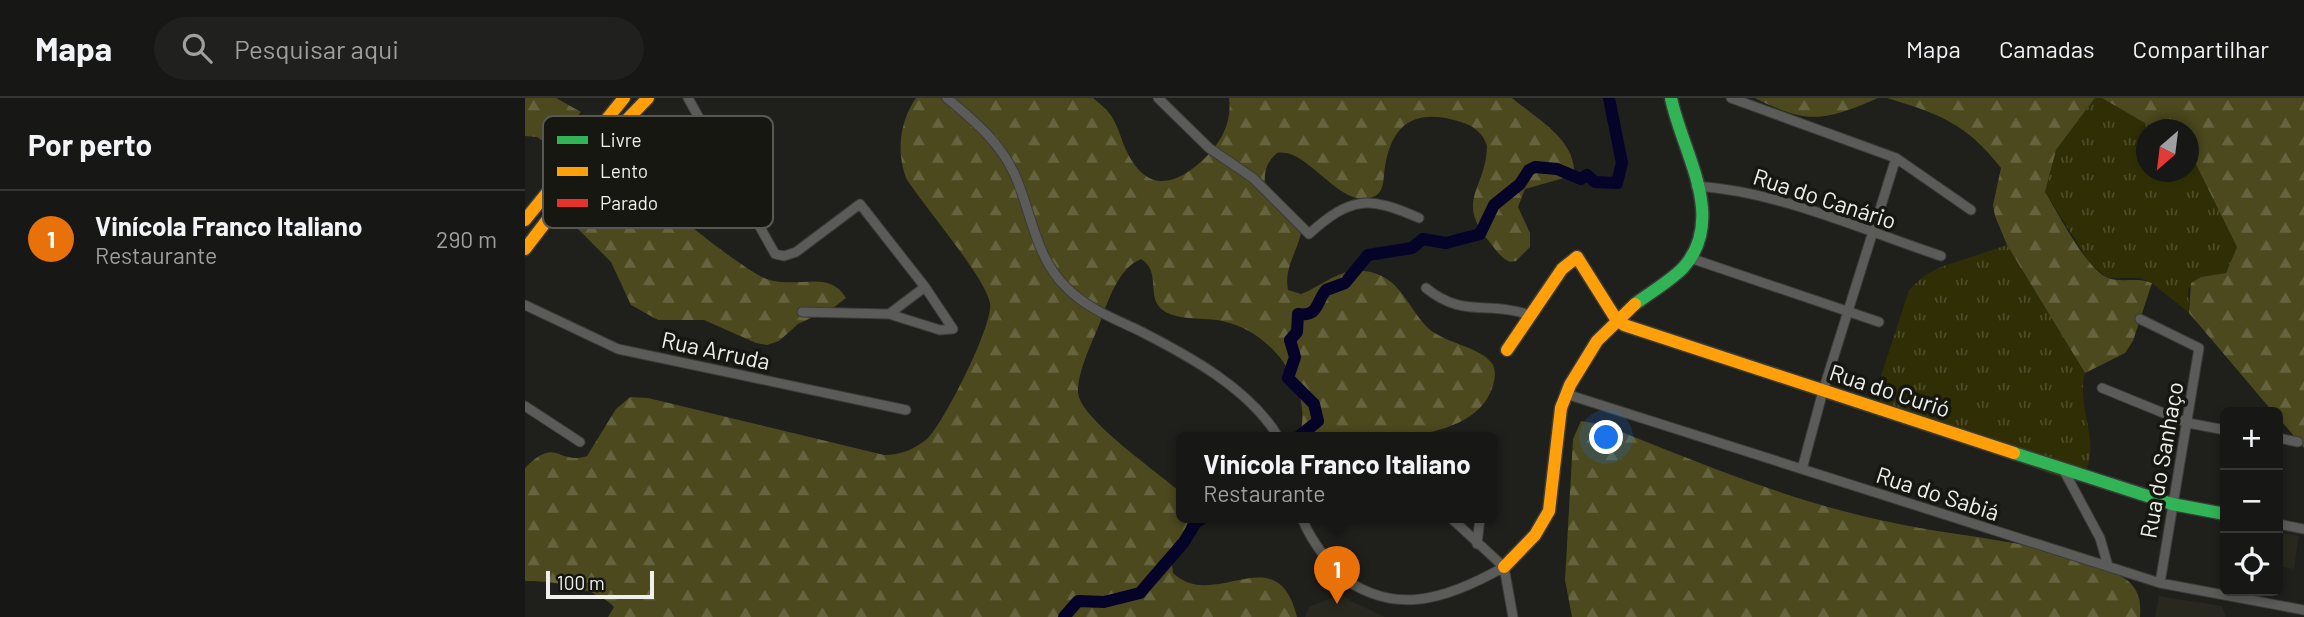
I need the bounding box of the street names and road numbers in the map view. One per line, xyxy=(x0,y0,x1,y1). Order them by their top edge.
street label: Rua do Canário xyxy=(1750,162,1900,234)
street label: Rua Arruda xyxy=(659,325,773,375)
street label: Rua do Curió xyxy=(1826,357,1954,423)
street label: Rua do Sanhaço xyxy=(2133,379,2189,541)
street label: Rua do Sabiá xyxy=(1873,460,2003,526)

